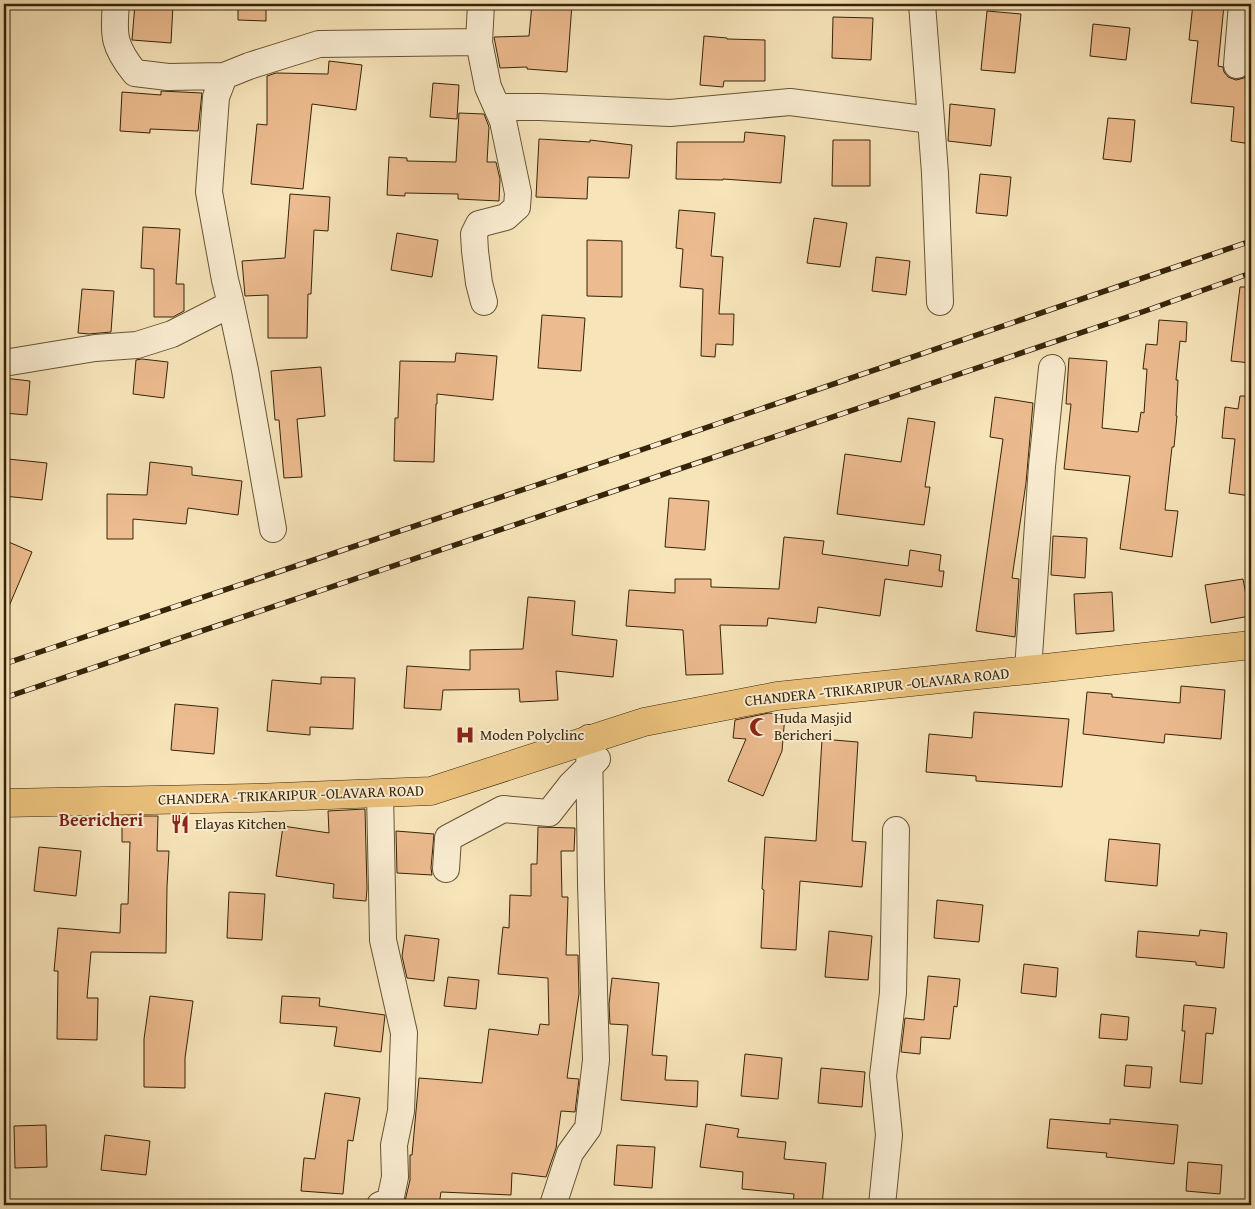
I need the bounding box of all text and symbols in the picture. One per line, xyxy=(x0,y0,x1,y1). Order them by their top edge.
street label: CHANDERA -TRIKARIPUR -OLAVARA ROAD xyxy=(744,662,1010,711)
place label: Huda Masjid Bericheri xyxy=(774,707,852,745)
mosque icon: Huda Masjid Bericheri xyxy=(748,716,770,738)
hospital icon: Moden Polyclinc xyxy=(454,724,476,746)
place label: Moden Polyclinc xyxy=(480,724,584,745)
street label: CHANDERA -TRIKARIPUR -OLAVARA ROAD xyxy=(158,779,424,810)
district label: Beericheri xyxy=(59,806,143,833)
restaurant icon: Elayas Kitchen xyxy=(169,813,191,835)
place label: Elayas Kitchen xyxy=(195,813,287,834)

